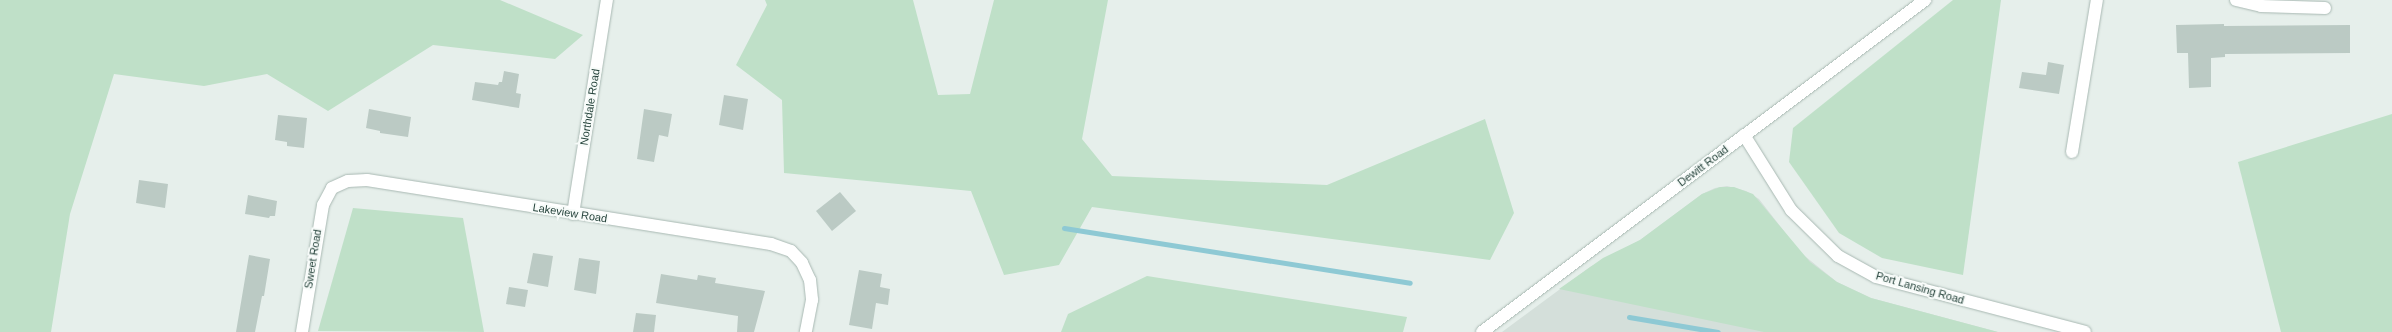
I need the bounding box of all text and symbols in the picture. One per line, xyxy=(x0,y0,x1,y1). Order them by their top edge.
street label: Northdale Road xyxy=(577,68,603,146)
street label: Dewitt Road xyxy=(1675,143,1731,189)
street label: Lakeview Road xyxy=(532,201,608,225)
street label: Sweet Road xyxy=(302,228,324,290)
street label: Port Lansing Road xyxy=(1874,269,1966,307)

